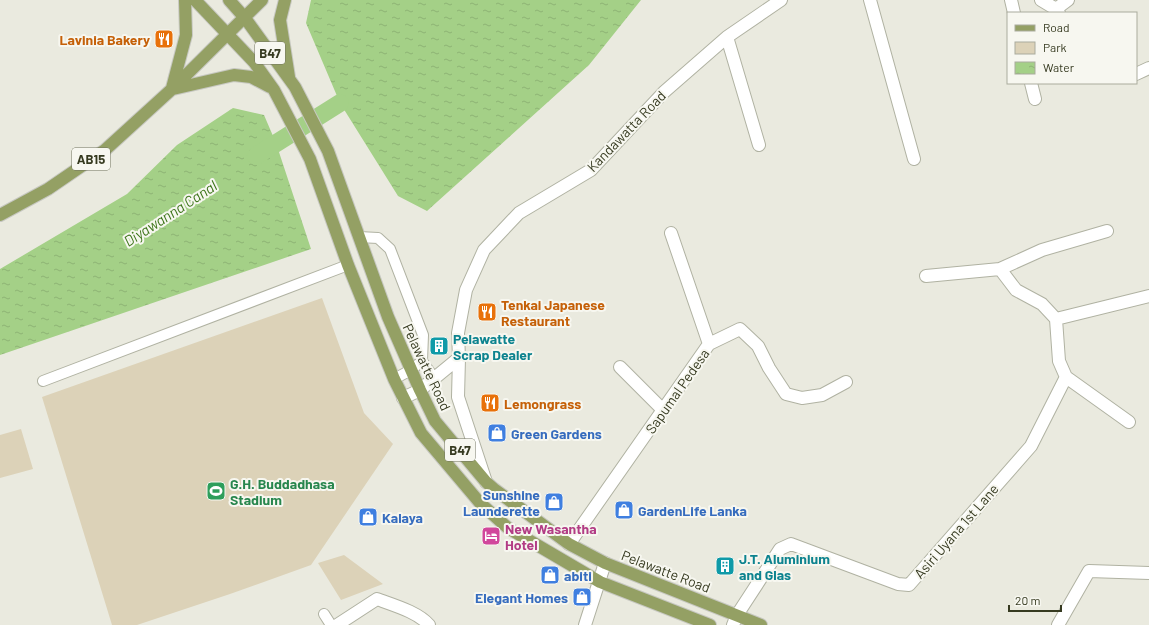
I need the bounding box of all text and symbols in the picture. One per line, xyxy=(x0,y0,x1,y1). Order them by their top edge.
legend xyxy=(1007,12,1137,84)
text: Road xyxy=(1043,20,1070,34)
restaurant icon: Lavinia Bakery xyxy=(153,28,175,50)
place label: Lavinia Bakery xyxy=(59,31,150,48)
text: Park xyxy=(1043,40,1067,54)
road number: B47 xyxy=(255,42,285,64)
text: Water xyxy=(1043,60,1075,74)
street label: Kandawatta Road xyxy=(583,87,669,175)
road number: AB15 xyxy=(72,148,110,170)
water label: Diyawanna Canal xyxy=(120,176,220,250)
place label: Tenkai Japanese Restaurant xyxy=(501,296,605,329)
restaurant icon: Tenkai Japanese Restaurant xyxy=(476,301,498,323)
street label: Pelawatte Road xyxy=(399,321,455,413)
place label: Pelawatte Scrap Dealer xyxy=(453,330,533,363)
building icon: Pelawatte Scrap Dealer xyxy=(428,335,450,357)
street label: Sapumal Pedesa xyxy=(641,345,713,437)
restaurant icon: Lemongrass xyxy=(479,392,501,414)
place label: Lemongrass xyxy=(504,395,581,412)
shop icon: Green Gardens xyxy=(486,422,508,444)
place label: Green Gardens xyxy=(511,425,602,442)
road number: B47 xyxy=(445,439,475,461)
place label: G.H. Buddadhasa Stadium xyxy=(230,475,335,508)
sports icon: G.H. Buddadhasa Stadium xyxy=(205,480,227,502)
street label: Asiri Uyana 1st Lane xyxy=(910,480,1002,582)
place label: Sunshine Launderette xyxy=(463,486,540,519)
shop icon: Sunshine Launderette xyxy=(543,491,565,513)
shop icon: GardenLife Lanka xyxy=(613,499,635,521)
place label: GardenLife Lanka xyxy=(638,502,747,519)
shop icon: Kalaya xyxy=(357,506,379,528)
place label: Kalaya xyxy=(382,509,423,526)
place label: New Wasantha Hotel xyxy=(505,520,597,553)
hotel icon: New Wasantha Hotel xyxy=(480,525,502,547)
street label: Pelawatte Road xyxy=(619,546,713,596)
place label: J.T. Aluminium and Glas xyxy=(739,550,830,583)
building icon: J.T. Aluminium and Glas xyxy=(714,555,736,577)
shop icon: abiti xyxy=(539,564,561,586)
place label: abiti xyxy=(564,567,592,584)
shop icon: Elegant Homes xyxy=(571,586,593,608)
scale bar xyxy=(1009,587,1061,613)
place label: Elegant Homes xyxy=(475,589,568,606)
text: 20 m xyxy=(1015,593,1041,607)

